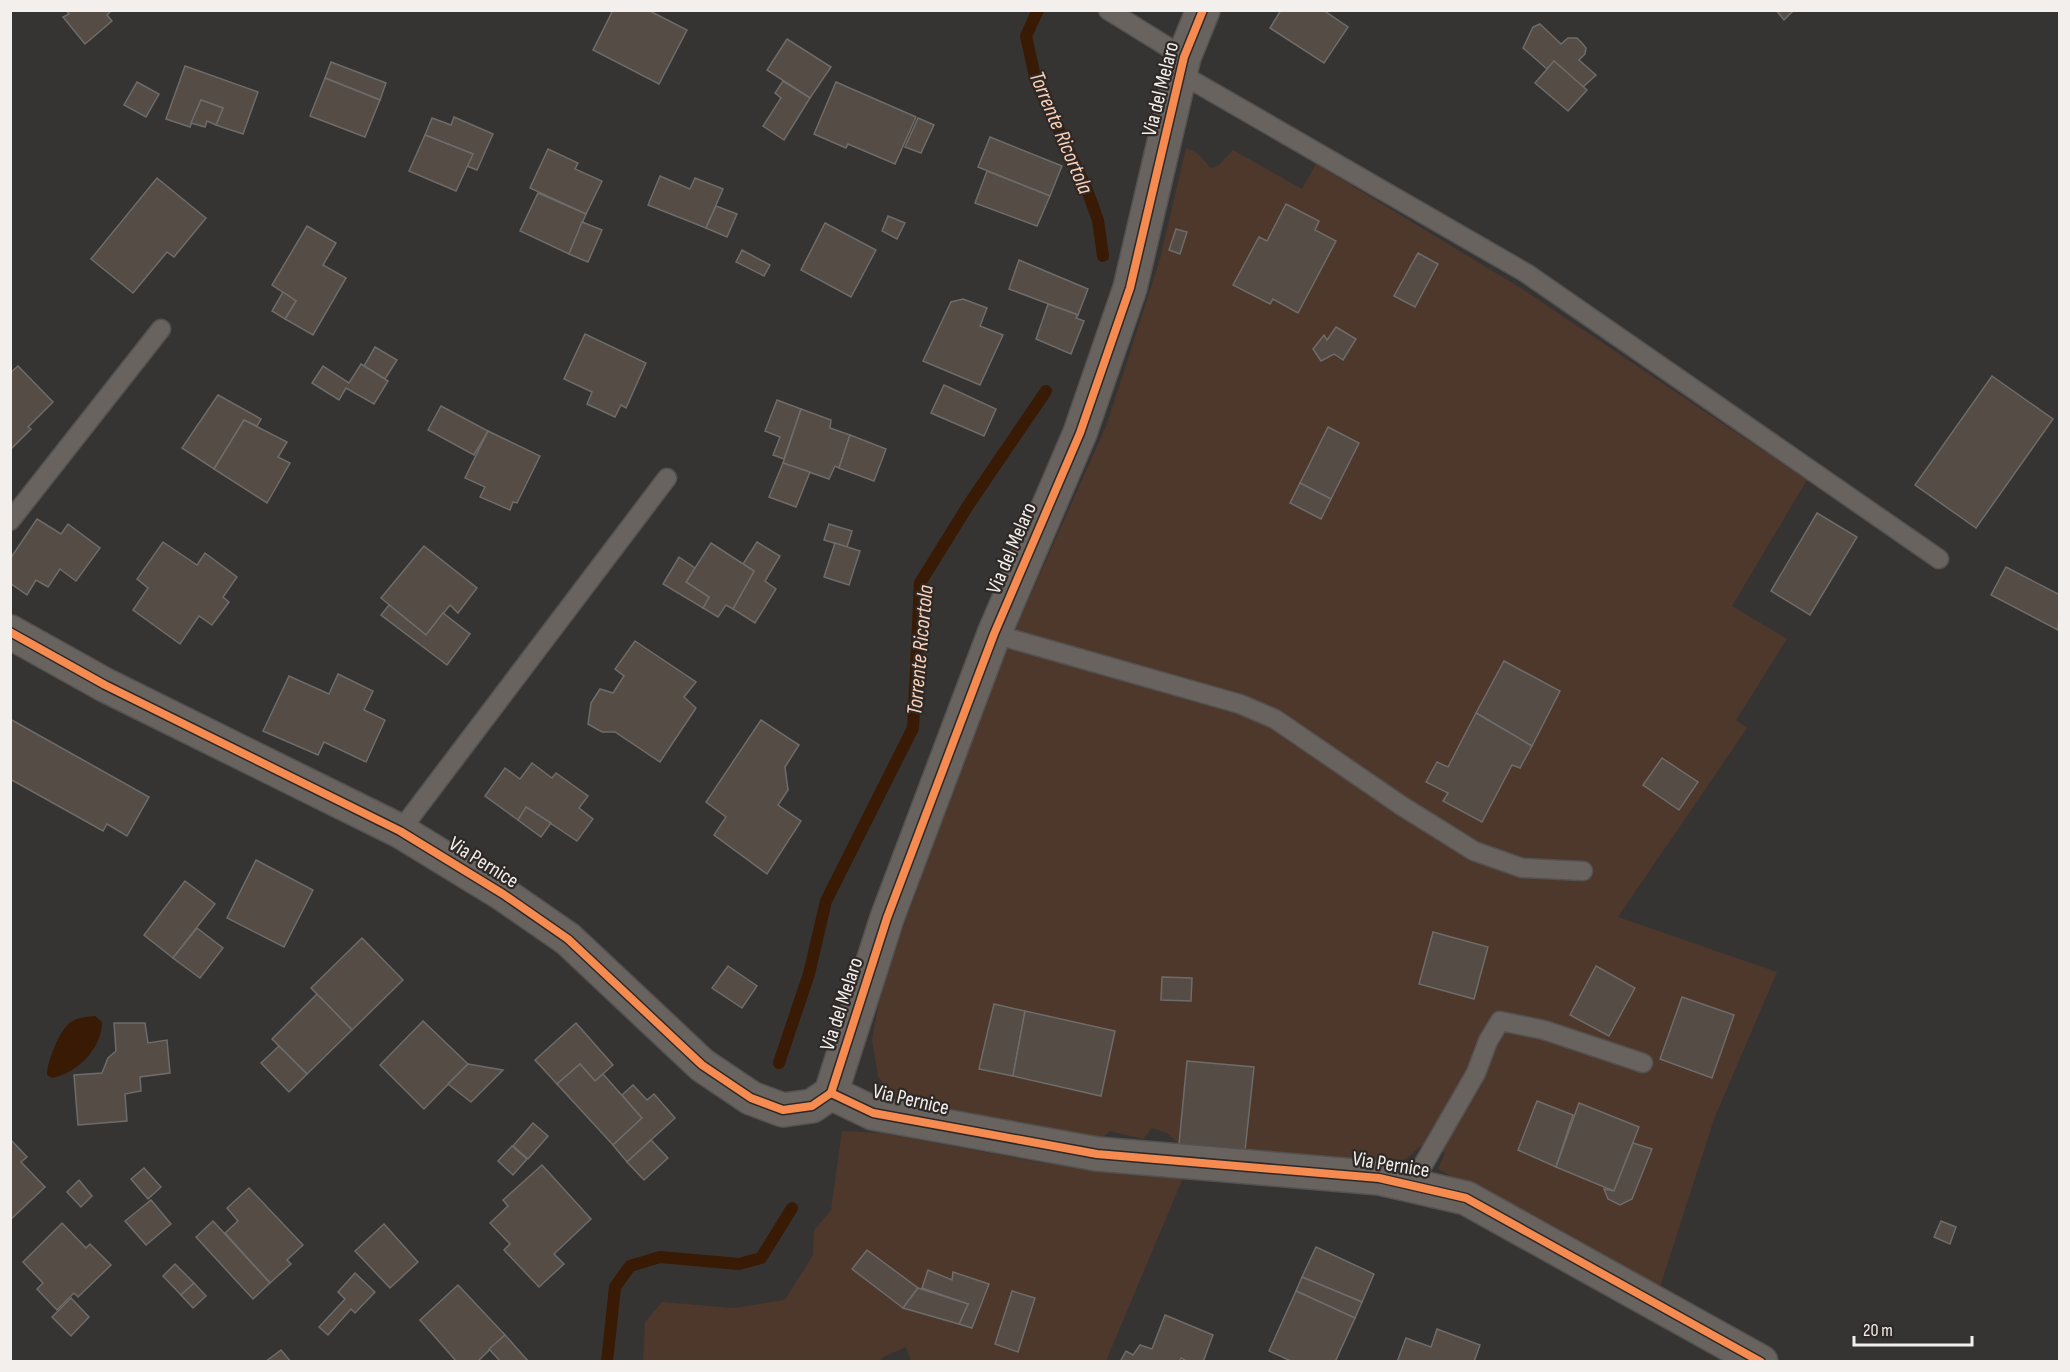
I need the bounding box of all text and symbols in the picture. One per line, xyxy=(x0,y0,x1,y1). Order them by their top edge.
street label: Via del Melaro xyxy=(1137,39,1184,139)
water label: Torrente Ricortola xyxy=(1023,67,1099,198)
street label: Via del Melaro xyxy=(981,499,1042,598)
water label: Torrente Ricortola xyxy=(901,584,940,716)
street label: Via Pernice xyxy=(444,831,523,894)
street label: Via del Melaro xyxy=(815,954,868,1054)
street label: Via Pernice xyxy=(870,1079,952,1120)
street label: Via Pernice xyxy=(1351,1146,1431,1183)
scale bar xyxy=(1854,1309,1972,1347)
text: 20 m xyxy=(1863,1320,1893,1341)

